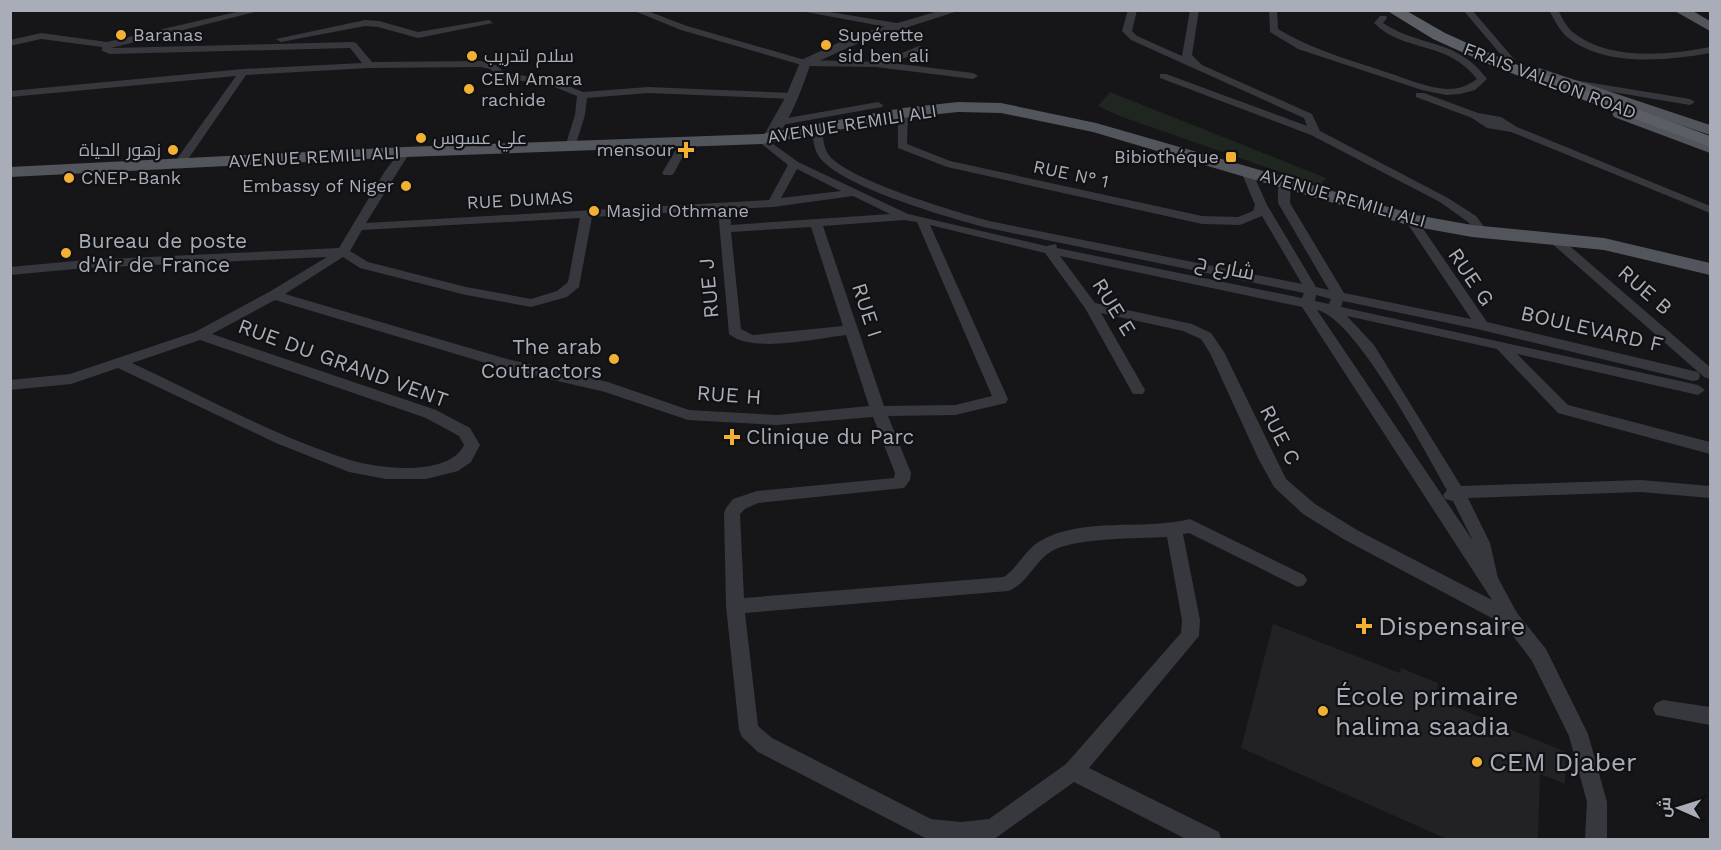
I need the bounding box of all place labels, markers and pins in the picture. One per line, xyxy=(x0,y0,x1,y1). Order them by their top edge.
place label: Baranas xyxy=(133,24,203,45)
place label: Supérette sid ben ali xyxy=(838,24,929,66)
marker: Baranas xyxy=(114,28,128,42)
marker: Supérette sid ben ali xyxy=(819,38,833,52)
place label: سلام لتدريب xyxy=(484,45,574,68)
marker: سلام لتدريب xyxy=(465,49,479,63)
place label: CEM Amara rachide xyxy=(481,68,582,110)
marker: CEM Amara rachide xyxy=(462,82,476,96)
place label: علي عسوس xyxy=(433,127,527,152)
marker: علي عسوس xyxy=(414,131,428,145)
place label: زهور الحياة xyxy=(79,139,161,161)
place label: mensour xyxy=(597,139,674,160)
marker: زهور الحياة xyxy=(166,143,180,157)
marker: mensour xyxy=(679,143,693,157)
place label: Bibiothéque xyxy=(1114,146,1219,167)
marker: Bibiothéque xyxy=(1224,150,1238,164)
place label: CNEP-Bank xyxy=(81,167,181,188)
marker: CNEP-Bank xyxy=(62,171,76,185)
place label: Embassy of Niger xyxy=(242,175,394,196)
marker: Embassy of Niger xyxy=(399,179,413,193)
place label: Masjid Othmane xyxy=(606,200,749,221)
marker: Masjid Othmane xyxy=(587,204,601,218)
place label: Bureau de poste d'Air de France xyxy=(78,228,247,277)
marker: Bureau de poste d'Air de France xyxy=(59,246,73,260)
place label: The arab Coutractors xyxy=(481,334,602,383)
marker: The arab Coutractors xyxy=(607,352,621,366)
place label: Clinique du Parc xyxy=(746,424,914,449)
marker: Clinique du Parc xyxy=(723,428,741,446)
place label: Dispensaire xyxy=(1378,611,1525,641)
marker: Dispensaire xyxy=(1355,617,1373,635)
place label: École primaire halima saadia xyxy=(1335,681,1519,741)
marker: École primaire halima saadia xyxy=(1316,704,1330,718)
place label: CEM Djaber xyxy=(1489,747,1637,777)
marker: CEM Djaber xyxy=(1470,755,1484,769)

